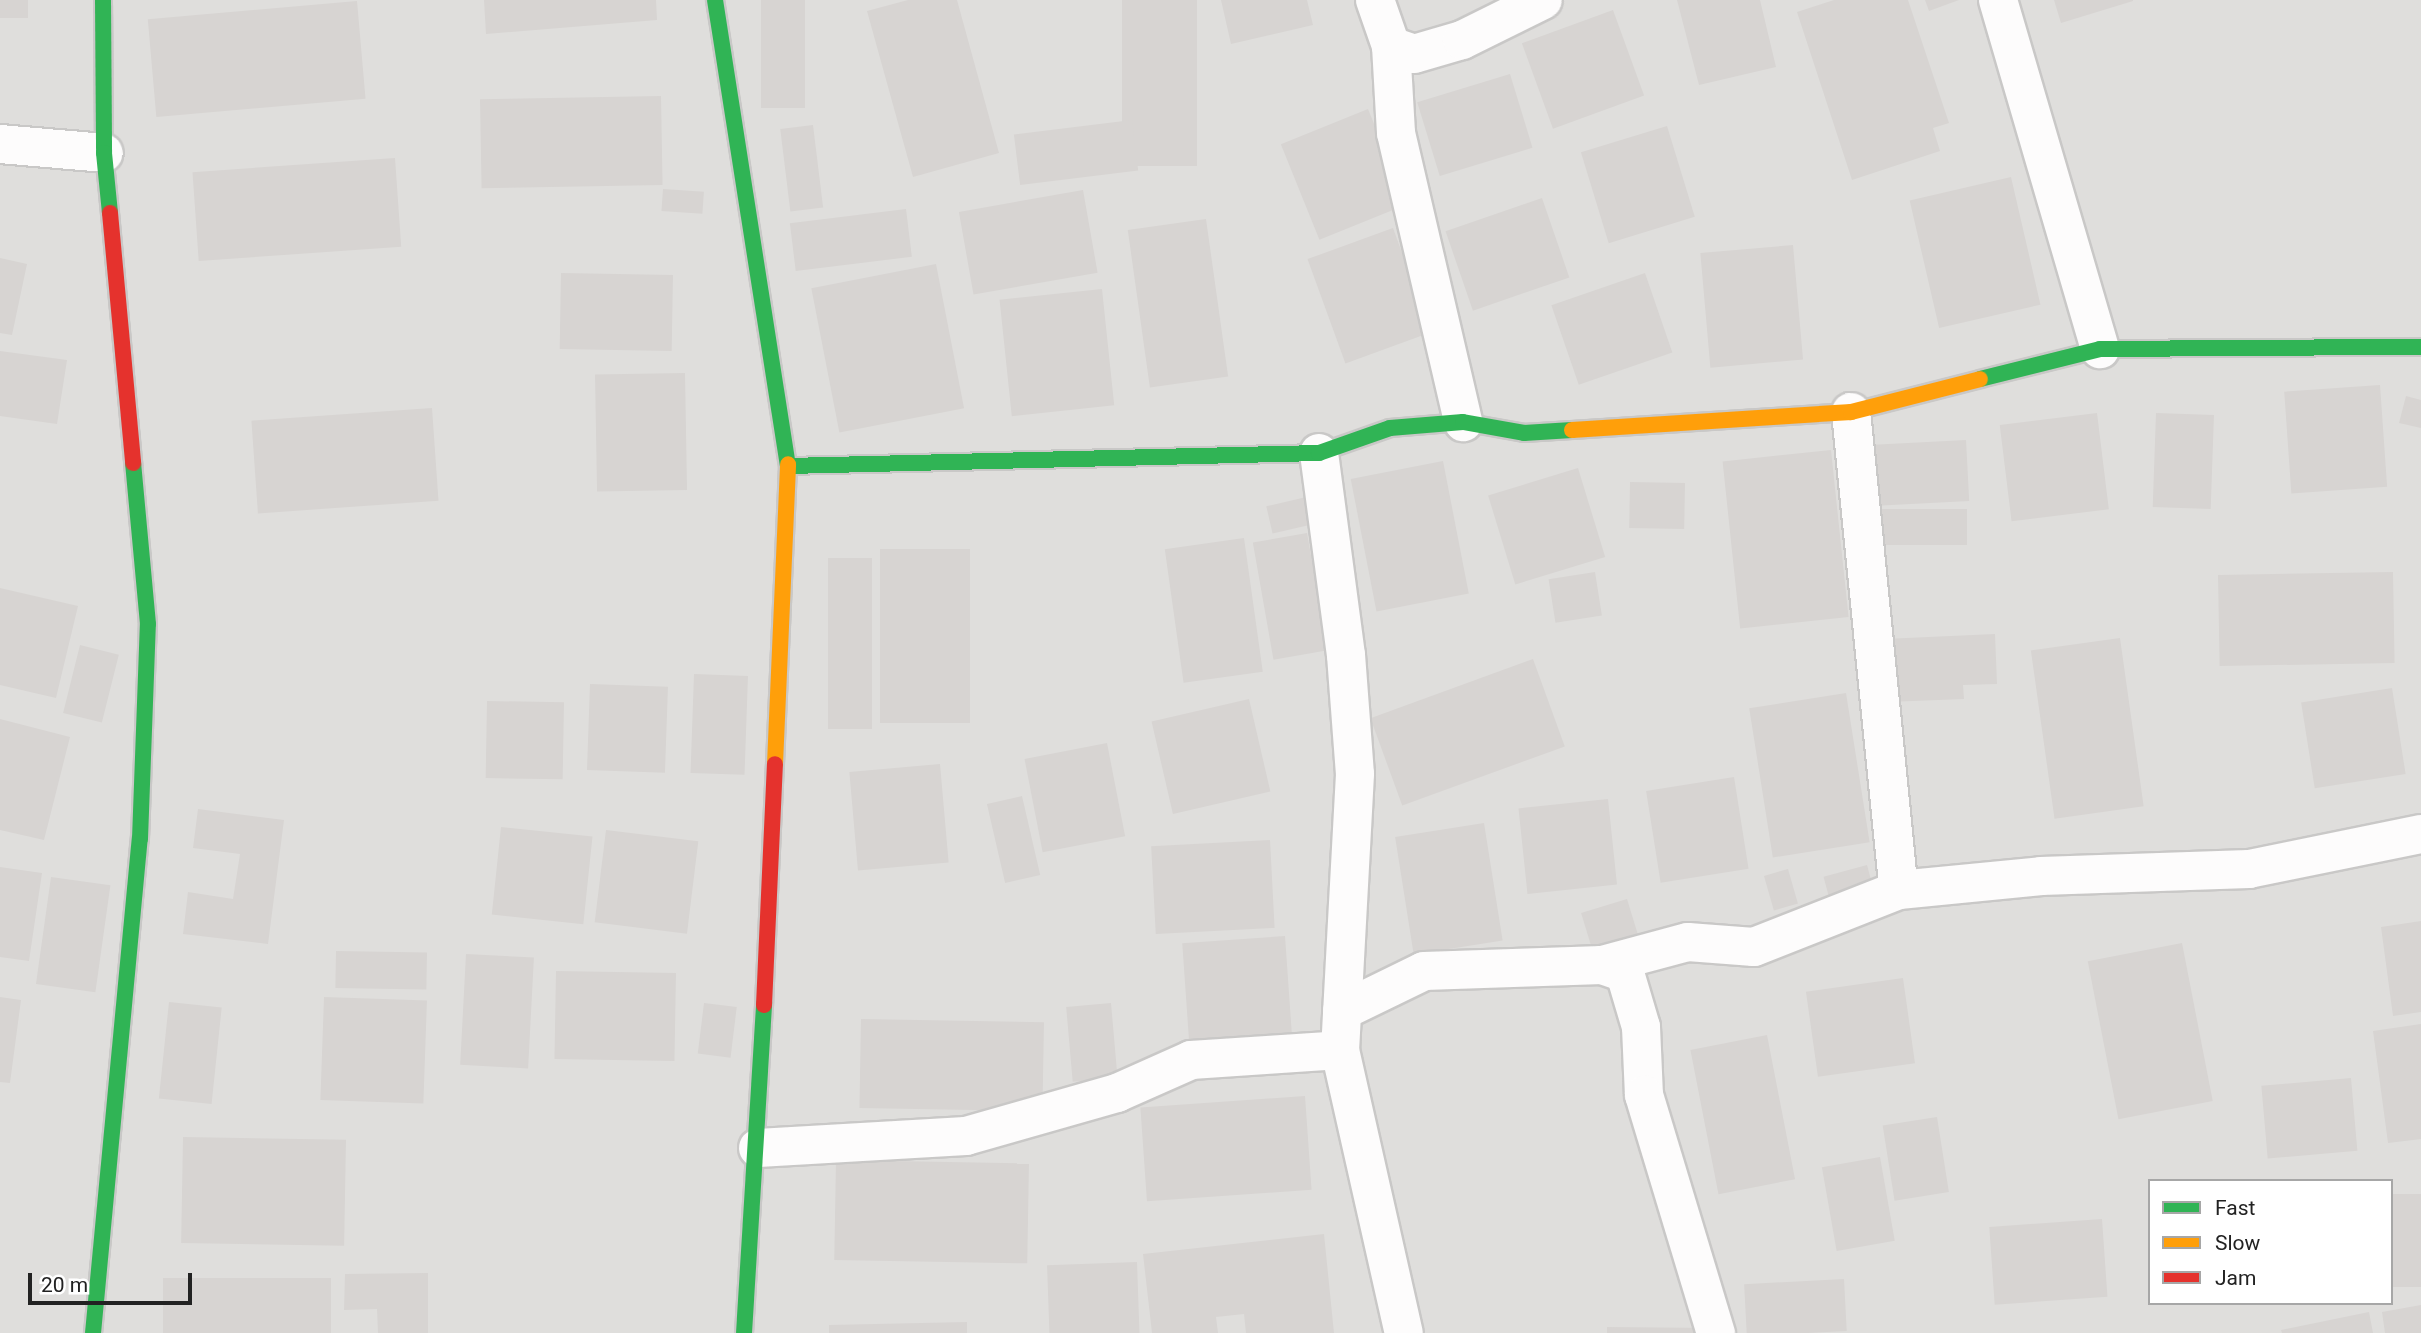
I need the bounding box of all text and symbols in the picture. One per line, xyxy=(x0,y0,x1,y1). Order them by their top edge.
legend xyxy=(2148,1179,2393,1305)
text: Fast xyxy=(2215,1196,2255,1220)
text: Slow xyxy=(2215,1231,2260,1255)
scale bar xyxy=(32,1260,196,1304)
text: Jam xyxy=(2215,1266,2256,1290)
text: 20 m xyxy=(41,1273,88,1297)

